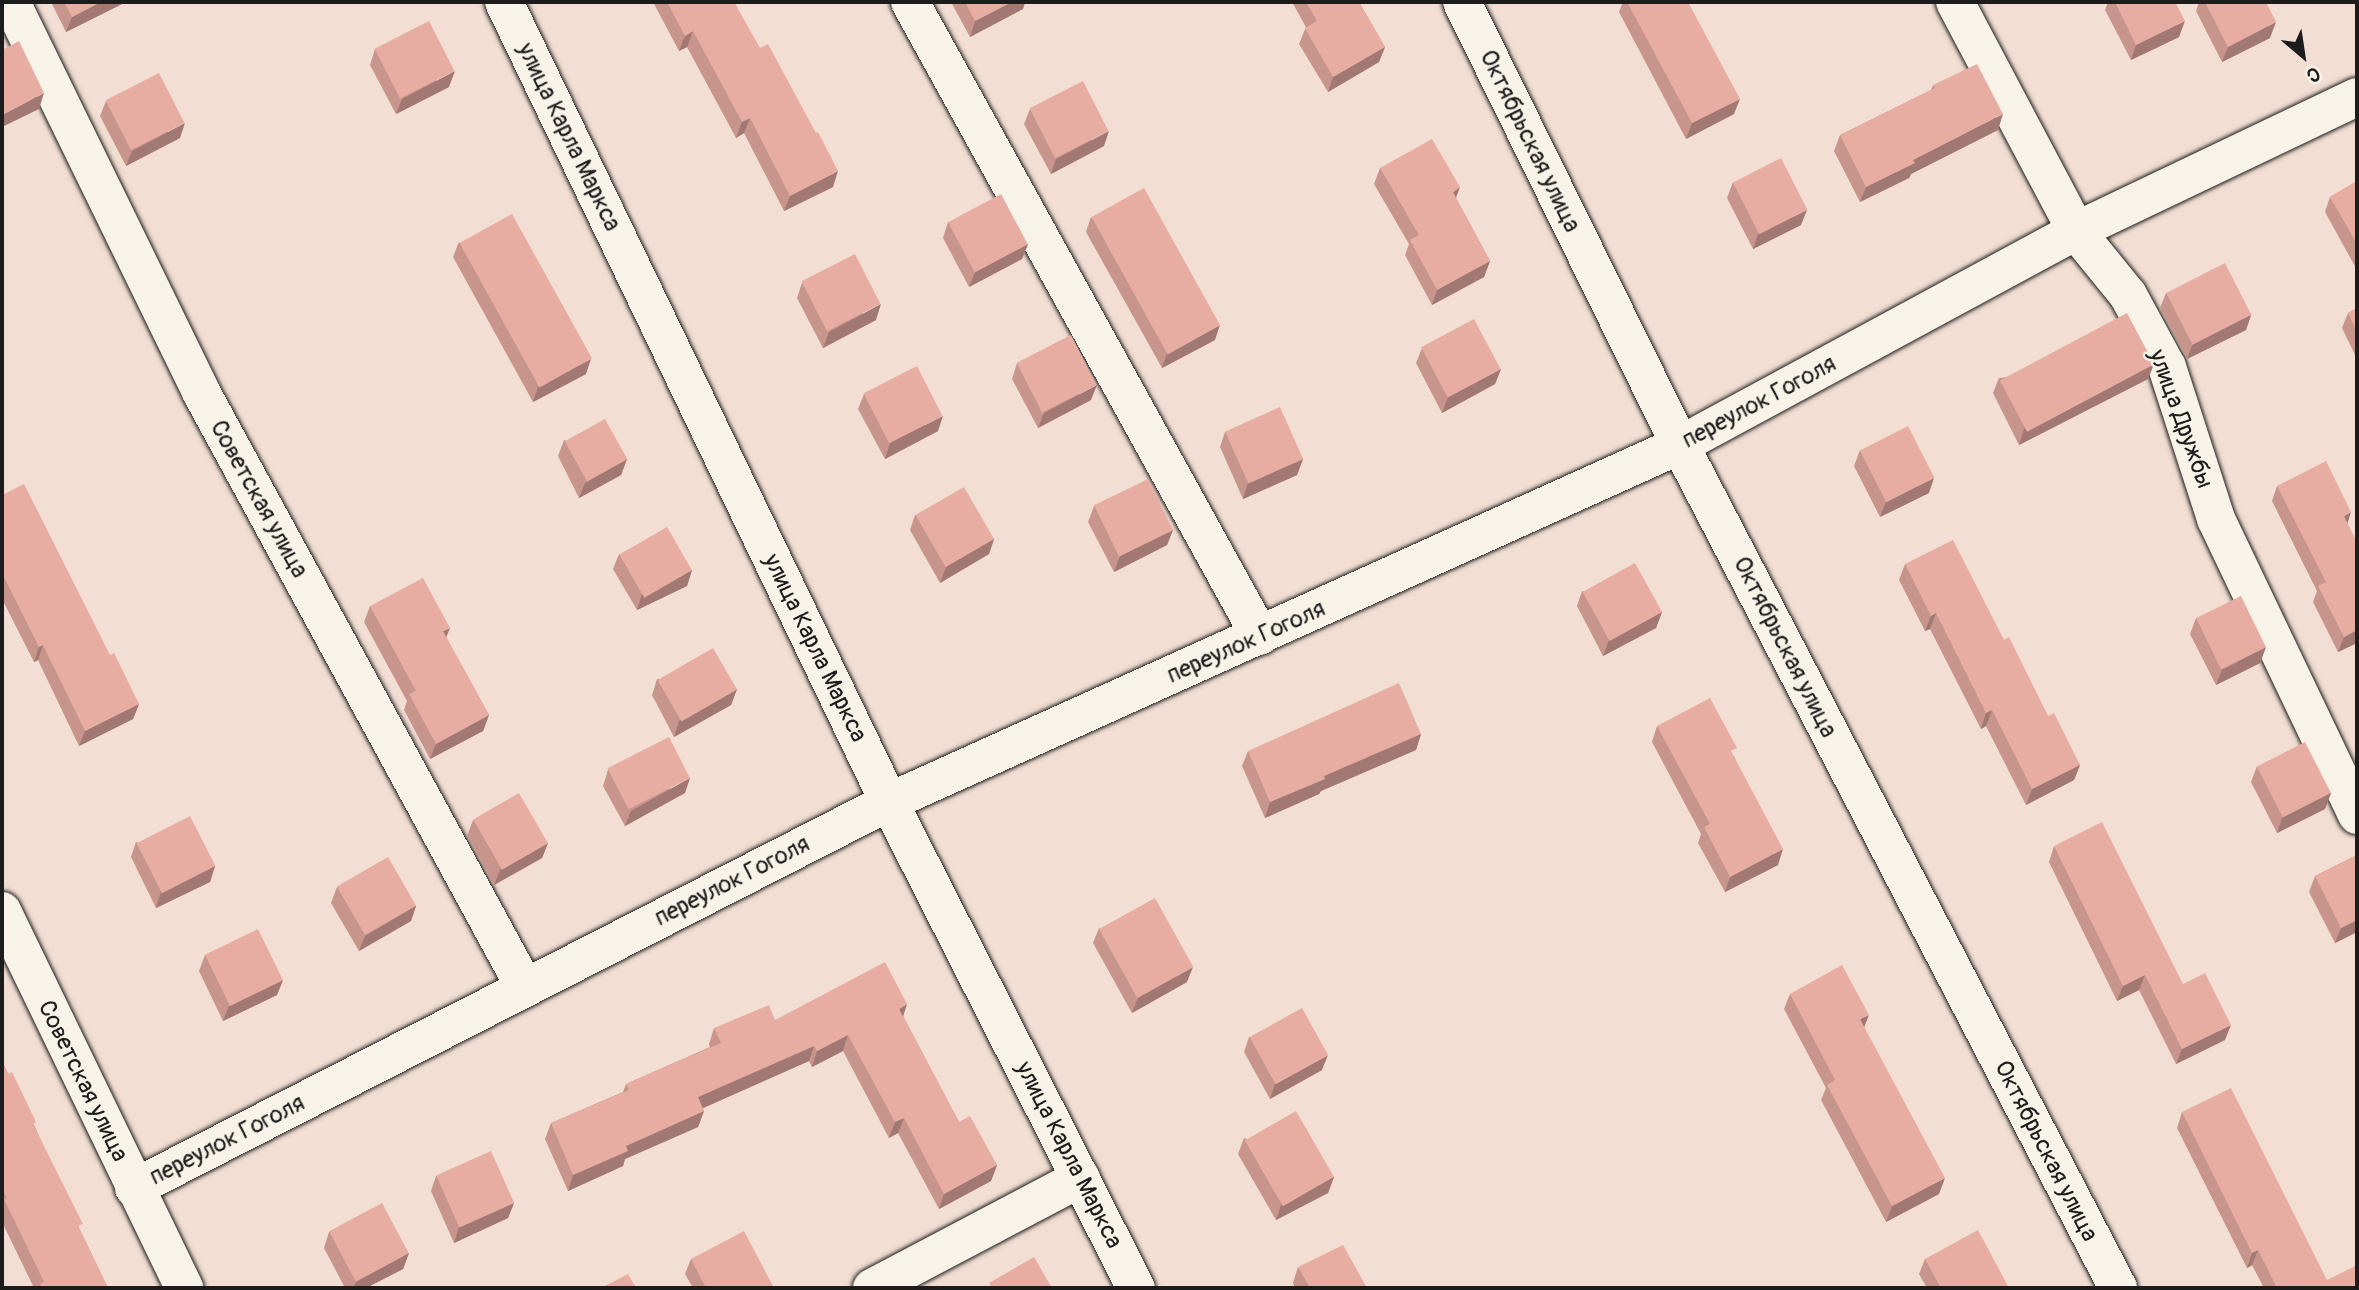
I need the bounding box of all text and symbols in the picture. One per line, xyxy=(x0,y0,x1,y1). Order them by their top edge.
north arrow xyxy=(2268,21,2338,91)
street label: улица Карла Маркса xyxy=(511,38,627,236)
street label: Октябрьская улица xyxy=(1473,45,1587,237)
text: С xyxy=(2302,61,2324,88)
street label: улица Дружбы xyxy=(2143,346,2219,492)
street label: переулок Гоголя xyxy=(1677,349,1841,455)
street label: Советская улица xyxy=(204,415,314,583)
street label: улица Карла Маркса xyxy=(757,549,873,747)
street label: Октябрьская улица xyxy=(1727,552,1843,742)
street label: переулок Гоголя xyxy=(1163,594,1329,690)
street label: переулок Гоголя xyxy=(650,830,814,932)
street label: Советская улица xyxy=(32,996,134,1166)
street label: Октябрьская улица xyxy=(1988,1056,2104,1246)
street label: улица Карла Маркса xyxy=(1009,1057,1129,1253)
street label: переулок Гоголя xyxy=(145,1089,309,1191)

